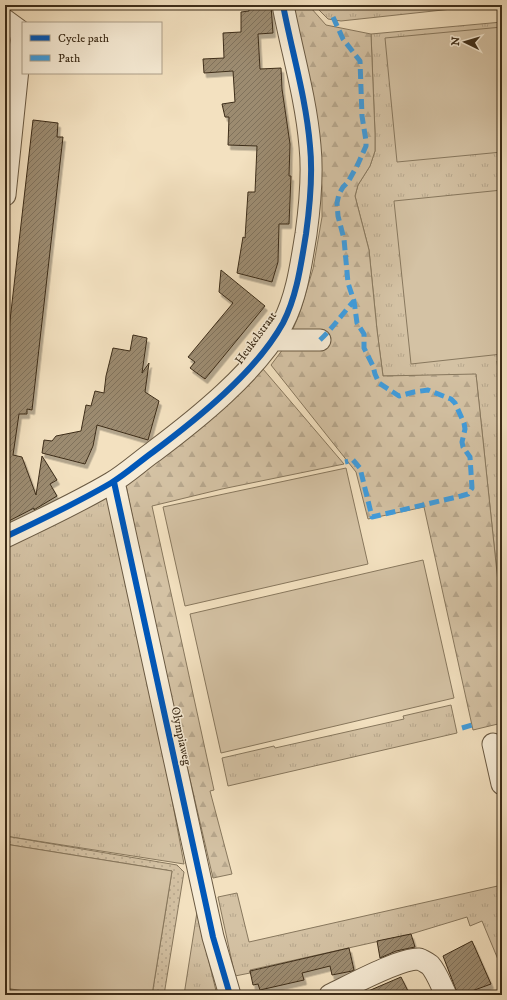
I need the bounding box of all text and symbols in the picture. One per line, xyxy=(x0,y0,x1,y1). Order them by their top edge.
legend xyxy=(22,22,162,74)
north arrow xyxy=(445,22,485,62)
text: Cycle path xyxy=(58,31,110,46)
text: N xyxy=(449,36,463,46)
text: Path xyxy=(58,51,81,66)
street label: Heukelstraat xyxy=(232,309,280,367)
street label: Olympiaweg xyxy=(168,705,195,767)

